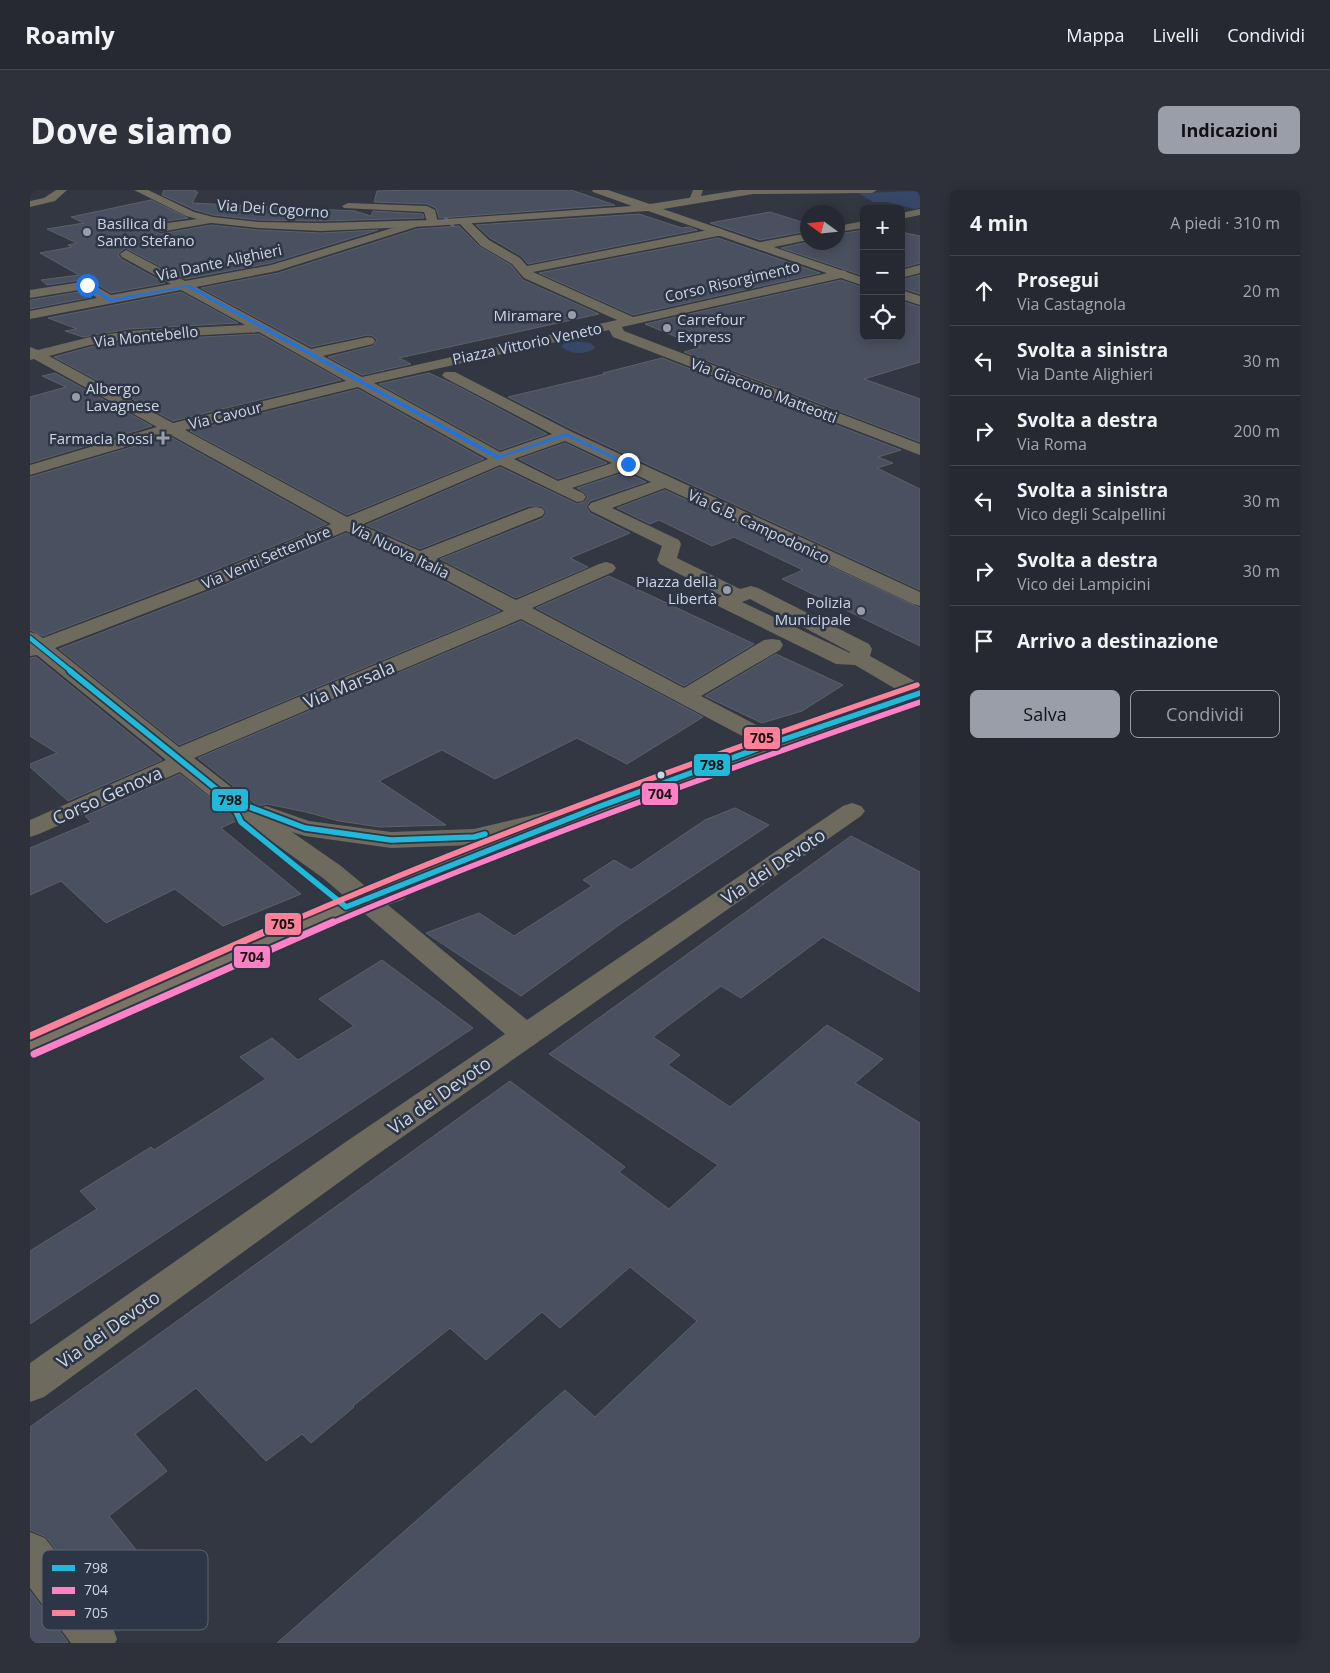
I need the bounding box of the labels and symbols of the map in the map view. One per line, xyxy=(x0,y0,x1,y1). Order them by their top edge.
street label: Via Dei Cogorno xyxy=(216,194,330,222)
north arrow xyxy=(800,205,845,250)
place label: Basilica di Santo Stefano xyxy=(97,213,195,250)
marker: Basilica di Santo Stefano xyxy=(81,226,93,238)
street label: Via Dante Alighieri xyxy=(155,239,283,285)
street label: Corso Risorgimento xyxy=(663,256,801,306)
route start xyxy=(76,274,99,297)
place label: Miramare xyxy=(493,305,562,325)
marker: Miramare xyxy=(566,309,578,321)
place label: Carrefour Express xyxy=(677,309,745,346)
street label: Piazza Vittorio Veneto xyxy=(451,317,603,369)
street label: Via Montebello xyxy=(93,321,199,351)
marker: Carrefour Express xyxy=(661,322,673,334)
street label: Via Giacomo Matteotti xyxy=(688,353,840,427)
place label: Albergo Lavagnese xyxy=(86,378,159,415)
marker: Albergo Lavagnese xyxy=(70,391,82,403)
street label: Via Cavour xyxy=(186,396,264,434)
place label: Farmacia Rossi xyxy=(49,428,153,448)
marker: Farmacia Rossi xyxy=(157,432,169,444)
route end xyxy=(617,453,640,476)
street label: Via G.B. Campodonico xyxy=(685,484,833,568)
street label: Via Nuova Italia xyxy=(347,517,453,583)
street label: Via Venti Settembre xyxy=(199,521,333,593)
place label: Piazza della Libertà xyxy=(636,571,717,608)
marker: Piazza della Libertà xyxy=(721,584,733,596)
place label: Polizia Municipale xyxy=(775,592,851,629)
marker: Polizia Municipale xyxy=(855,605,867,617)
street label: Via Marsala xyxy=(300,654,398,714)
line badge: 705 xyxy=(743,726,781,750)
text: 705 xyxy=(750,728,774,747)
line badge: 798 xyxy=(693,753,731,777)
text: 798 xyxy=(700,755,724,774)
street label: Corso Genova xyxy=(48,760,166,830)
unlabelled marker xyxy=(656,770,666,780)
line badge: 704 xyxy=(641,782,679,806)
text: 704 xyxy=(648,784,672,803)
line badge: 798 xyxy=(211,788,249,812)
text: 798 xyxy=(218,790,242,809)
street label: Via dei Devoto xyxy=(716,822,830,910)
line badge: 705 xyxy=(264,912,302,936)
text: 705 xyxy=(271,914,295,933)
line badge: 704 xyxy=(233,945,271,969)
text: 704 xyxy=(240,947,264,966)
street label: Via dei Devoto xyxy=(383,1051,495,1139)
street label: Via dei Devoto xyxy=(52,1285,164,1373)
legend xyxy=(42,1550,208,1630)
text: 798 xyxy=(84,1558,108,1577)
text: 704 xyxy=(84,1580,108,1599)
text: 705 xyxy=(84,1603,108,1622)

